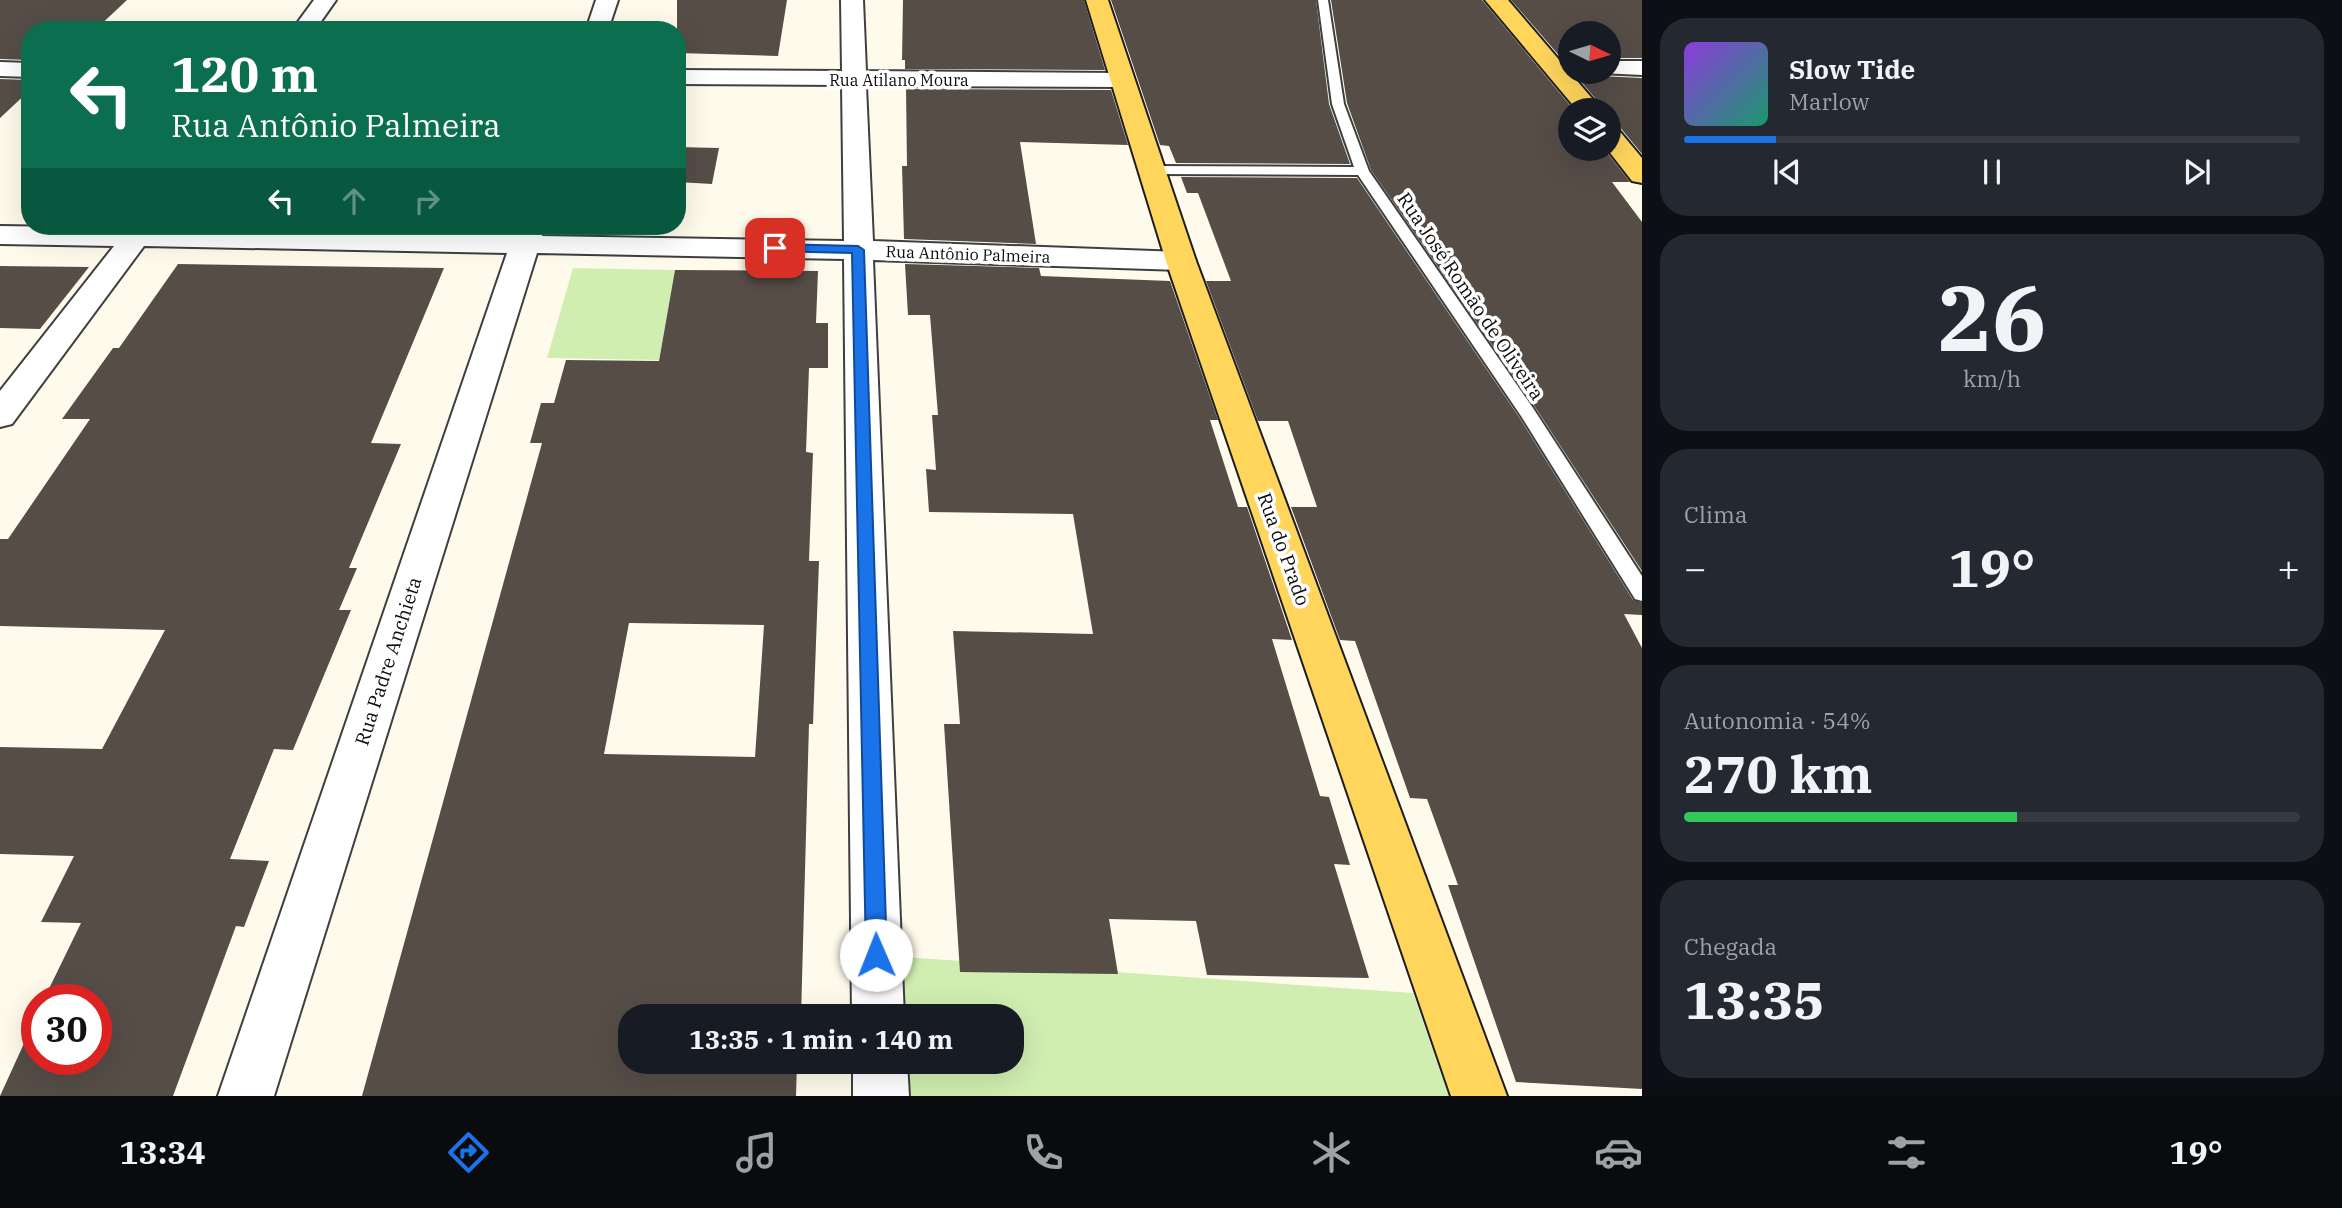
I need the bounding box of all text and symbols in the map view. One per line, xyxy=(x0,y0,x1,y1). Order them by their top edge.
north arrow xyxy=(1558,21,1620,84)
map controls xyxy=(1558,21,1621,161)
text: 120 m xyxy=(171,42,318,105)
icon: left xyxy=(56,49,147,140)
text: Slow Tide xyxy=(1789,52,1915,86)
street label: Rua Atilano Moura xyxy=(829,70,969,90)
text: Marlow xyxy=(1789,86,1869,116)
button: layers xyxy=(1558,98,1621,161)
text: Rua Antônio Palmeira xyxy=(171,104,501,146)
icon: previous xyxy=(1768,153,1806,191)
icon: pause xyxy=(1973,153,2011,191)
icon: next xyxy=(2178,153,2216,191)
icon: left xyxy=(262,182,300,220)
icon: ahead xyxy=(335,182,373,220)
icon: right xyxy=(408,182,446,220)
street label: Rua José Romão de Oliveira xyxy=(1392,188,1550,404)
pin xyxy=(745,218,805,278)
icon: arrive xyxy=(756,229,794,267)
street label: Rua Antônio Palmeira xyxy=(885,241,1051,267)
text: 26 xyxy=(1937,258,2047,376)
text: km/h xyxy=(1963,363,2021,393)
street label: Rua do Prado xyxy=(1252,489,1316,609)
text: Clima xyxy=(1684,499,1748,529)
text: 19° xyxy=(1949,534,2035,601)
text: − xyxy=(1684,543,1707,592)
text: + xyxy=(2277,543,2300,592)
street label: Rua Padre Anchieta xyxy=(349,574,427,748)
text: Autonomia · 54% xyxy=(1684,705,1871,735)
text: 270 km xyxy=(1684,740,1873,807)
position arrow xyxy=(839,918,913,992)
text: Chegada xyxy=(1684,931,1777,961)
text: 13:35 xyxy=(1684,966,1825,1033)
speed limit sign: 30 xyxy=(21,984,112,1075)
text: 13:35 · 1 min · 140 m xyxy=(689,1022,953,1056)
icon: directions xyxy=(444,1128,493,1177)
icon: music xyxy=(732,1128,781,1177)
icon: phone xyxy=(1019,1128,1068,1177)
icon: climate xyxy=(1307,1128,1356,1177)
icon: car xyxy=(1594,1128,1643,1177)
icon: filters xyxy=(1882,1128,1931,1177)
text: 13:34 xyxy=(119,1131,206,1173)
text: 19° xyxy=(2169,1131,2223,1173)

